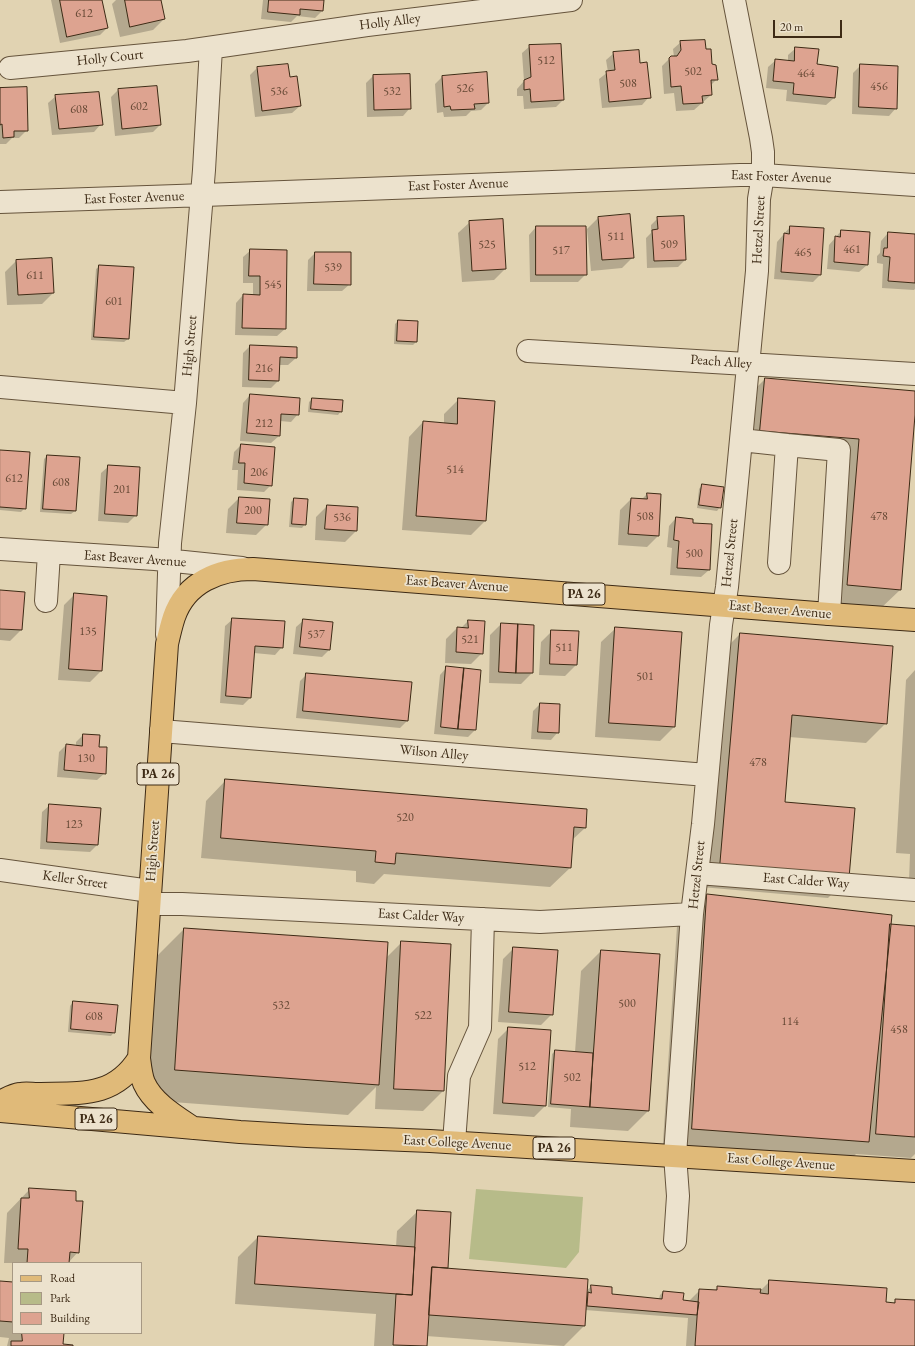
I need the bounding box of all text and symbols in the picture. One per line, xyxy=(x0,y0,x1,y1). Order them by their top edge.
house number: 612 xyxy=(75,7,93,21)
street label: Holly Alley xyxy=(358,10,422,34)
scale bar xyxy=(775,12,844,38)
text: 20 m xyxy=(780,19,803,35)
street label: Holly Court xyxy=(76,46,144,70)
house number: 512 xyxy=(537,54,555,68)
house number: 502 xyxy=(684,65,702,79)
house number: 464 xyxy=(797,67,815,81)
house number: 508 xyxy=(619,77,637,91)
house number: 456 xyxy=(870,80,888,94)
house number: 526 xyxy=(456,82,474,96)
house number: 536 xyxy=(270,85,288,99)
house number: 532 xyxy=(383,85,401,99)
house number: 602 xyxy=(130,100,148,114)
house number: 608 xyxy=(70,103,88,117)
street label: East Foster Avenue xyxy=(730,167,832,187)
street label: East Foster Avenue xyxy=(407,175,509,195)
street label: East Foster Avenue xyxy=(83,188,185,208)
street label: Hetzel Street xyxy=(749,195,769,265)
house number: 511 xyxy=(607,230,625,244)
house number: 525 xyxy=(478,238,496,252)
house number: 509 xyxy=(660,238,678,252)
house number: 461 xyxy=(843,243,861,257)
house number: 517 xyxy=(552,244,570,258)
house number: 465 xyxy=(794,246,812,260)
house number: 539 xyxy=(324,261,342,275)
house number: 611 xyxy=(26,269,44,283)
house number: 545 xyxy=(264,278,282,292)
house number: 601 xyxy=(105,295,123,309)
street label: High Street xyxy=(179,315,201,377)
street label: Peach Alley xyxy=(690,351,752,373)
house number: 216 xyxy=(255,362,273,376)
house number: 212 xyxy=(255,417,273,431)
house number: 514 xyxy=(446,463,464,477)
house number: 206 xyxy=(250,466,268,480)
house number: 612 xyxy=(5,472,23,486)
house number: 608 xyxy=(52,476,70,490)
house number: 201 xyxy=(113,483,131,497)
house number: 200 xyxy=(244,504,262,518)
house number: 508 xyxy=(636,510,654,524)
house number: 478 xyxy=(870,510,888,524)
house number: 536 xyxy=(333,511,351,525)
street label: Hetzel Street xyxy=(718,518,742,588)
street label: East Beaver Avenue xyxy=(83,547,187,571)
house number: 500 xyxy=(685,547,703,561)
street label: East Beaver Avenue xyxy=(405,572,509,596)
road number: PA 26 xyxy=(563,583,605,605)
street label: East Beaver Avenue xyxy=(728,597,832,623)
house number: 135 xyxy=(79,625,97,639)
house number: 537 xyxy=(307,628,325,642)
house number: 521 xyxy=(461,633,479,647)
house number: 511 xyxy=(555,641,573,655)
house number: 501 xyxy=(636,670,654,684)
street label: Wilson Alley xyxy=(399,742,469,764)
house number: 130 xyxy=(77,752,95,766)
house number: 478 xyxy=(749,756,767,770)
road number: PA 26 xyxy=(137,763,179,785)
house number: 520 xyxy=(396,811,414,825)
house number: 123 xyxy=(65,818,83,832)
street label: High Street xyxy=(142,820,164,882)
street label: Hetzel Street xyxy=(685,840,709,910)
street label: Keller Street xyxy=(41,867,109,893)
street label: East Calder Way xyxy=(762,870,850,892)
street label: East Calder Way xyxy=(377,905,465,927)
house number: 500 xyxy=(618,997,636,1011)
house number: 532 xyxy=(272,999,290,1013)
house number: 522 xyxy=(414,1009,432,1023)
house number: 608 xyxy=(85,1010,103,1024)
house number: 114 xyxy=(781,1015,799,1029)
house number: 458 xyxy=(890,1023,908,1037)
house number: 512 xyxy=(518,1060,536,1074)
house number: 502 xyxy=(563,1071,581,1085)
road number: PA 26 xyxy=(75,1108,117,1130)
street label: East College Avenue xyxy=(403,1132,511,1154)
road number: PA 26 xyxy=(533,1137,575,1159)
street label: East College Avenue xyxy=(726,1150,836,1174)
legend xyxy=(12,1262,142,1334)
text: Road xyxy=(50,1270,75,1286)
text: Park xyxy=(50,1290,70,1306)
text: Building xyxy=(50,1310,90,1326)

